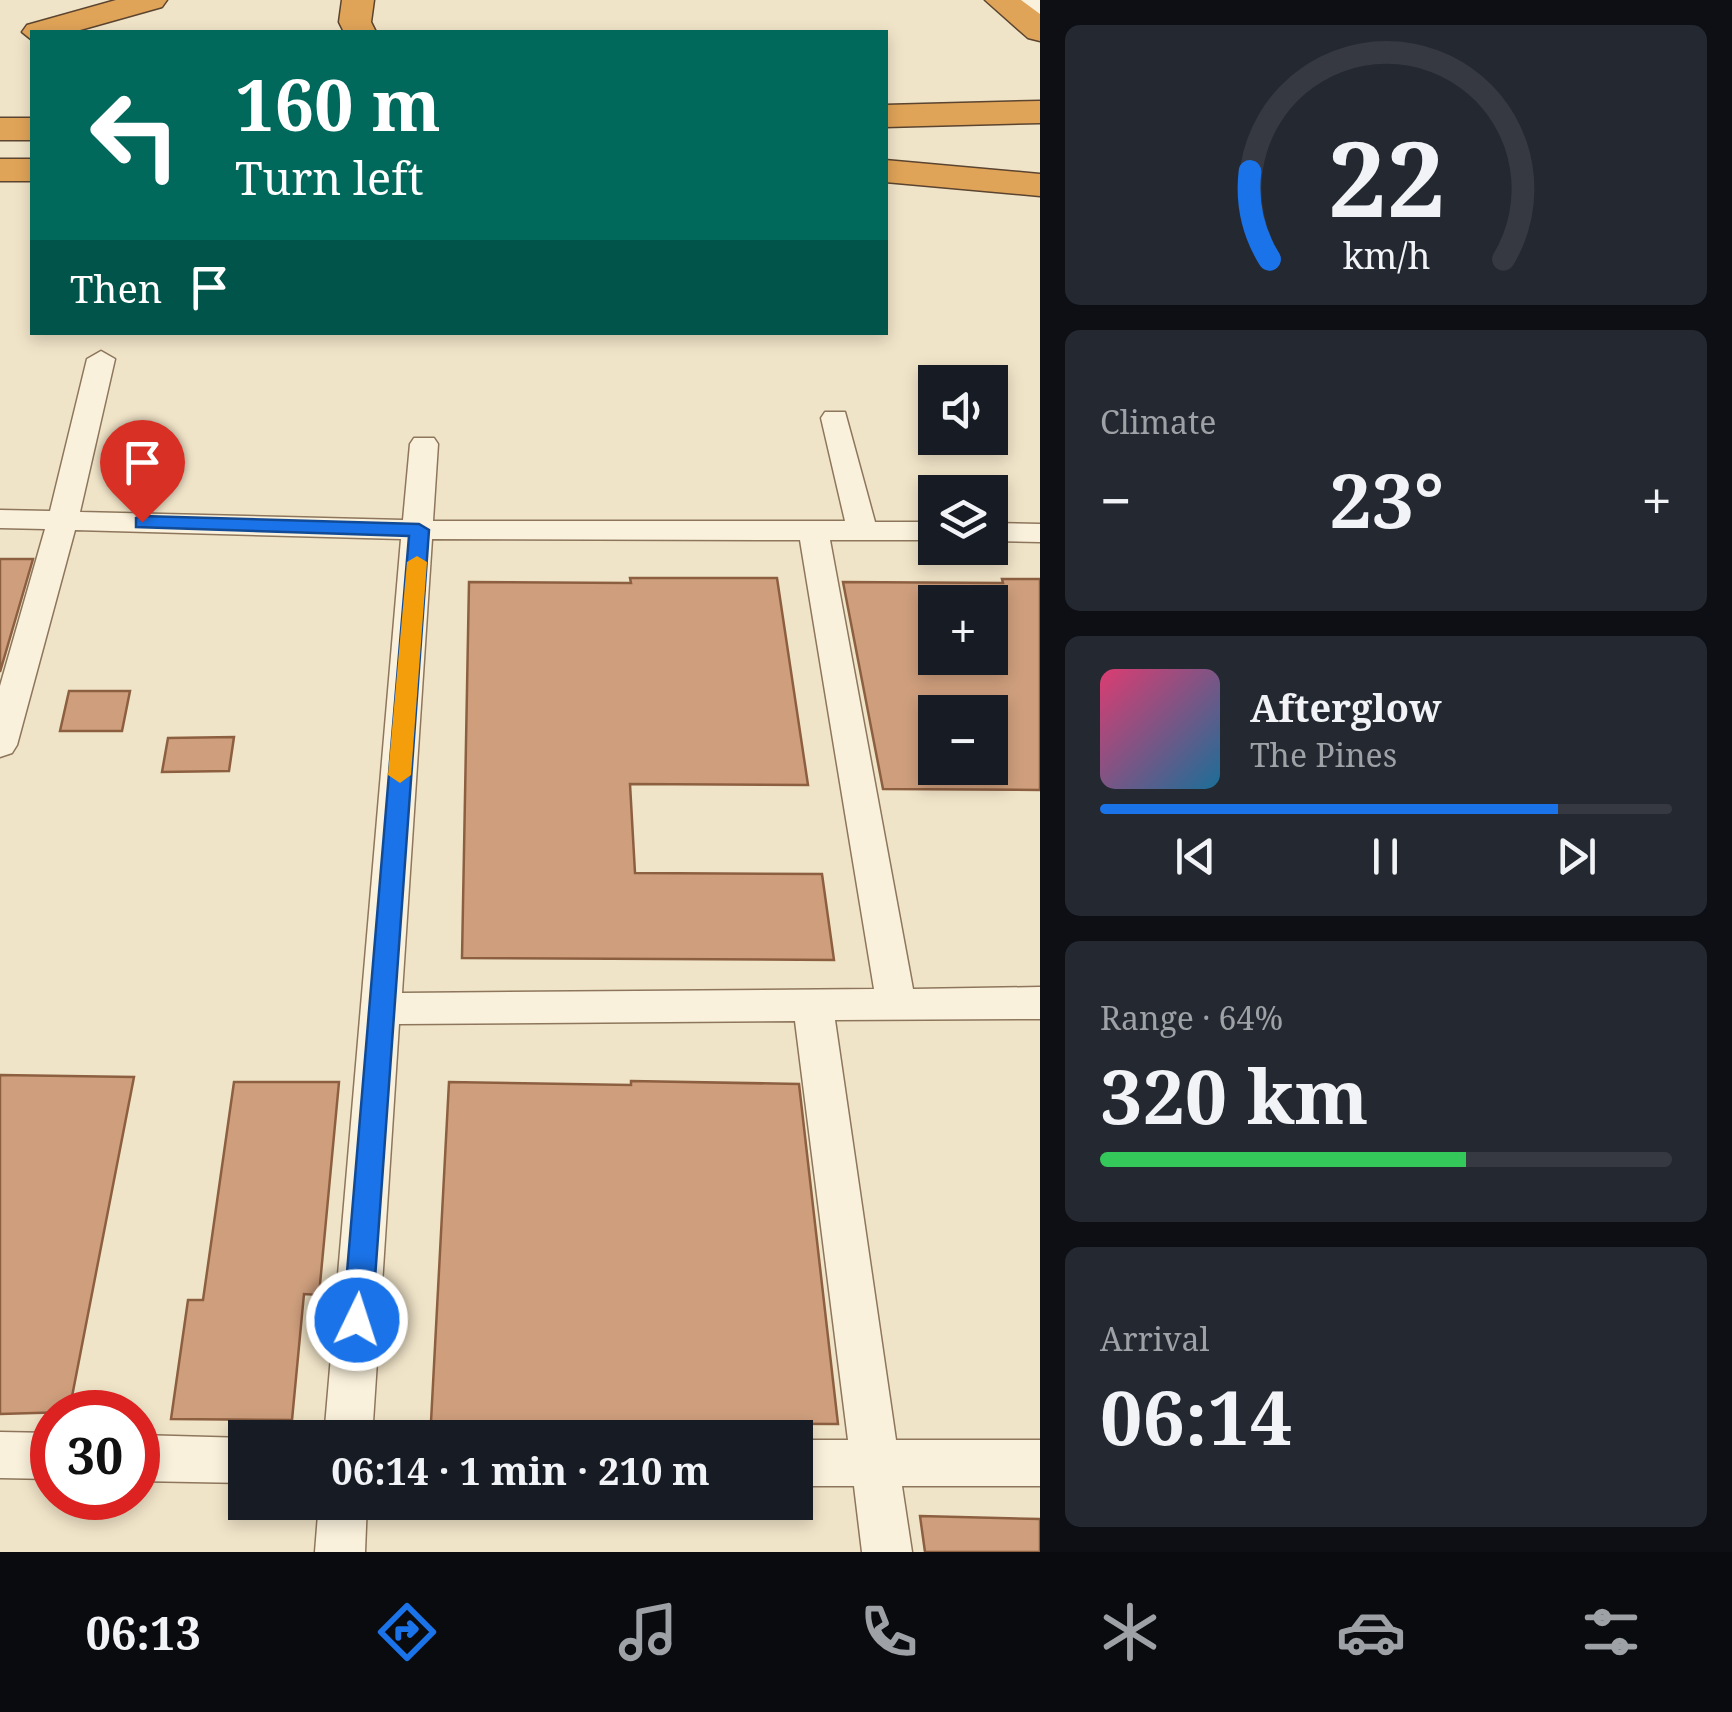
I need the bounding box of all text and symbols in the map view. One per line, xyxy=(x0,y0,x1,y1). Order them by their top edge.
text: 160 m xyxy=(235,56,441,152)
icon: left xyxy=(70,70,200,200)
text: 22 xyxy=(1327,106,1445,247)
text: Turn left xyxy=(235,147,424,208)
text: km/h xyxy=(1342,231,1430,279)
icon: arrive xyxy=(182,260,237,315)
text: Then xyxy=(70,262,162,314)
map controls xyxy=(918,365,1008,785)
button: sound xyxy=(918,365,1008,455)
text: Climate xyxy=(1100,400,1216,443)
pin xyxy=(100,420,185,523)
icon: arrive xyxy=(115,435,170,490)
text: 23° xyxy=(1329,448,1444,550)
text: − xyxy=(1100,462,1132,537)
text: + xyxy=(1641,462,1672,537)
button: layers xyxy=(918,475,1008,565)
button: + xyxy=(918,585,1008,675)
text: Afterglow xyxy=(1250,681,1442,733)
button: − xyxy=(918,695,1008,785)
text: The Pines xyxy=(1250,733,1397,776)
icon: previous xyxy=(1168,829,1223,884)
icon: pause xyxy=(1358,829,1413,884)
icon: next xyxy=(1549,829,1604,884)
text: Range · 64% xyxy=(1100,996,1283,1039)
text: 320 km xyxy=(1100,1044,1368,1146)
position arrow xyxy=(305,1268,409,1372)
text: Arrival xyxy=(1100,1317,1209,1360)
text: 06:14 xyxy=(1100,1365,1292,1467)
speed limit sign: 30 xyxy=(30,1390,160,1520)
text: 06:14 · 1 min · 210 m xyxy=(331,1444,710,1496)
icon: directions xyxy=(372,1597,442,1667)
icon: music xyxy=(613,1597,683,1667)
icon: phone xyxy=(854,1597,924,1667)
icon: climate xyxy=(1095,1597,1165,1667)
icon: car xyxy=(1336,1597,1406,1667)
icon: filters xyxy=(1576,1597,1646,1667)
text: 06:13 xyxy=(85,1602,201,1663)

